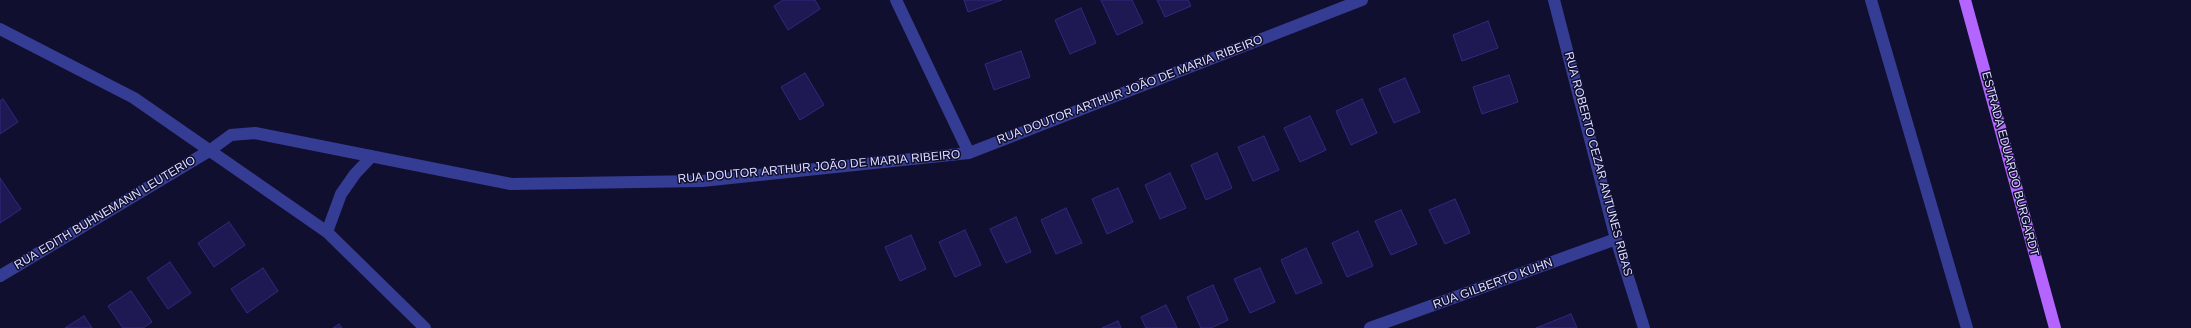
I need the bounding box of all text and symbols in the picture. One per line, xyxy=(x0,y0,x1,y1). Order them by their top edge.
street label: RUA DOUTOR ARTHUR JOÃO DE MARIA RIBEIRO xyxy=(995,32,1265,148)
street label: RUA ROBERTO CEZAR ANTUNES RIBAS xyxy=(1561,50,1635,278)
street label: ESTRADA EDUARDO BURGARDT xyxy=(1978,70,2042,258)
street label: RUA DOUTOR ARTHUR JOÃO DE MARIA RIBEIRO xyxy=(677,147,961,187)
street label: RUA EDITH BUHNEMANN LEUTERIO xyxy=(12,153,198,273)
street label: RUA GILBERTO KUHN xyxy=(1431,256,1555,312)

